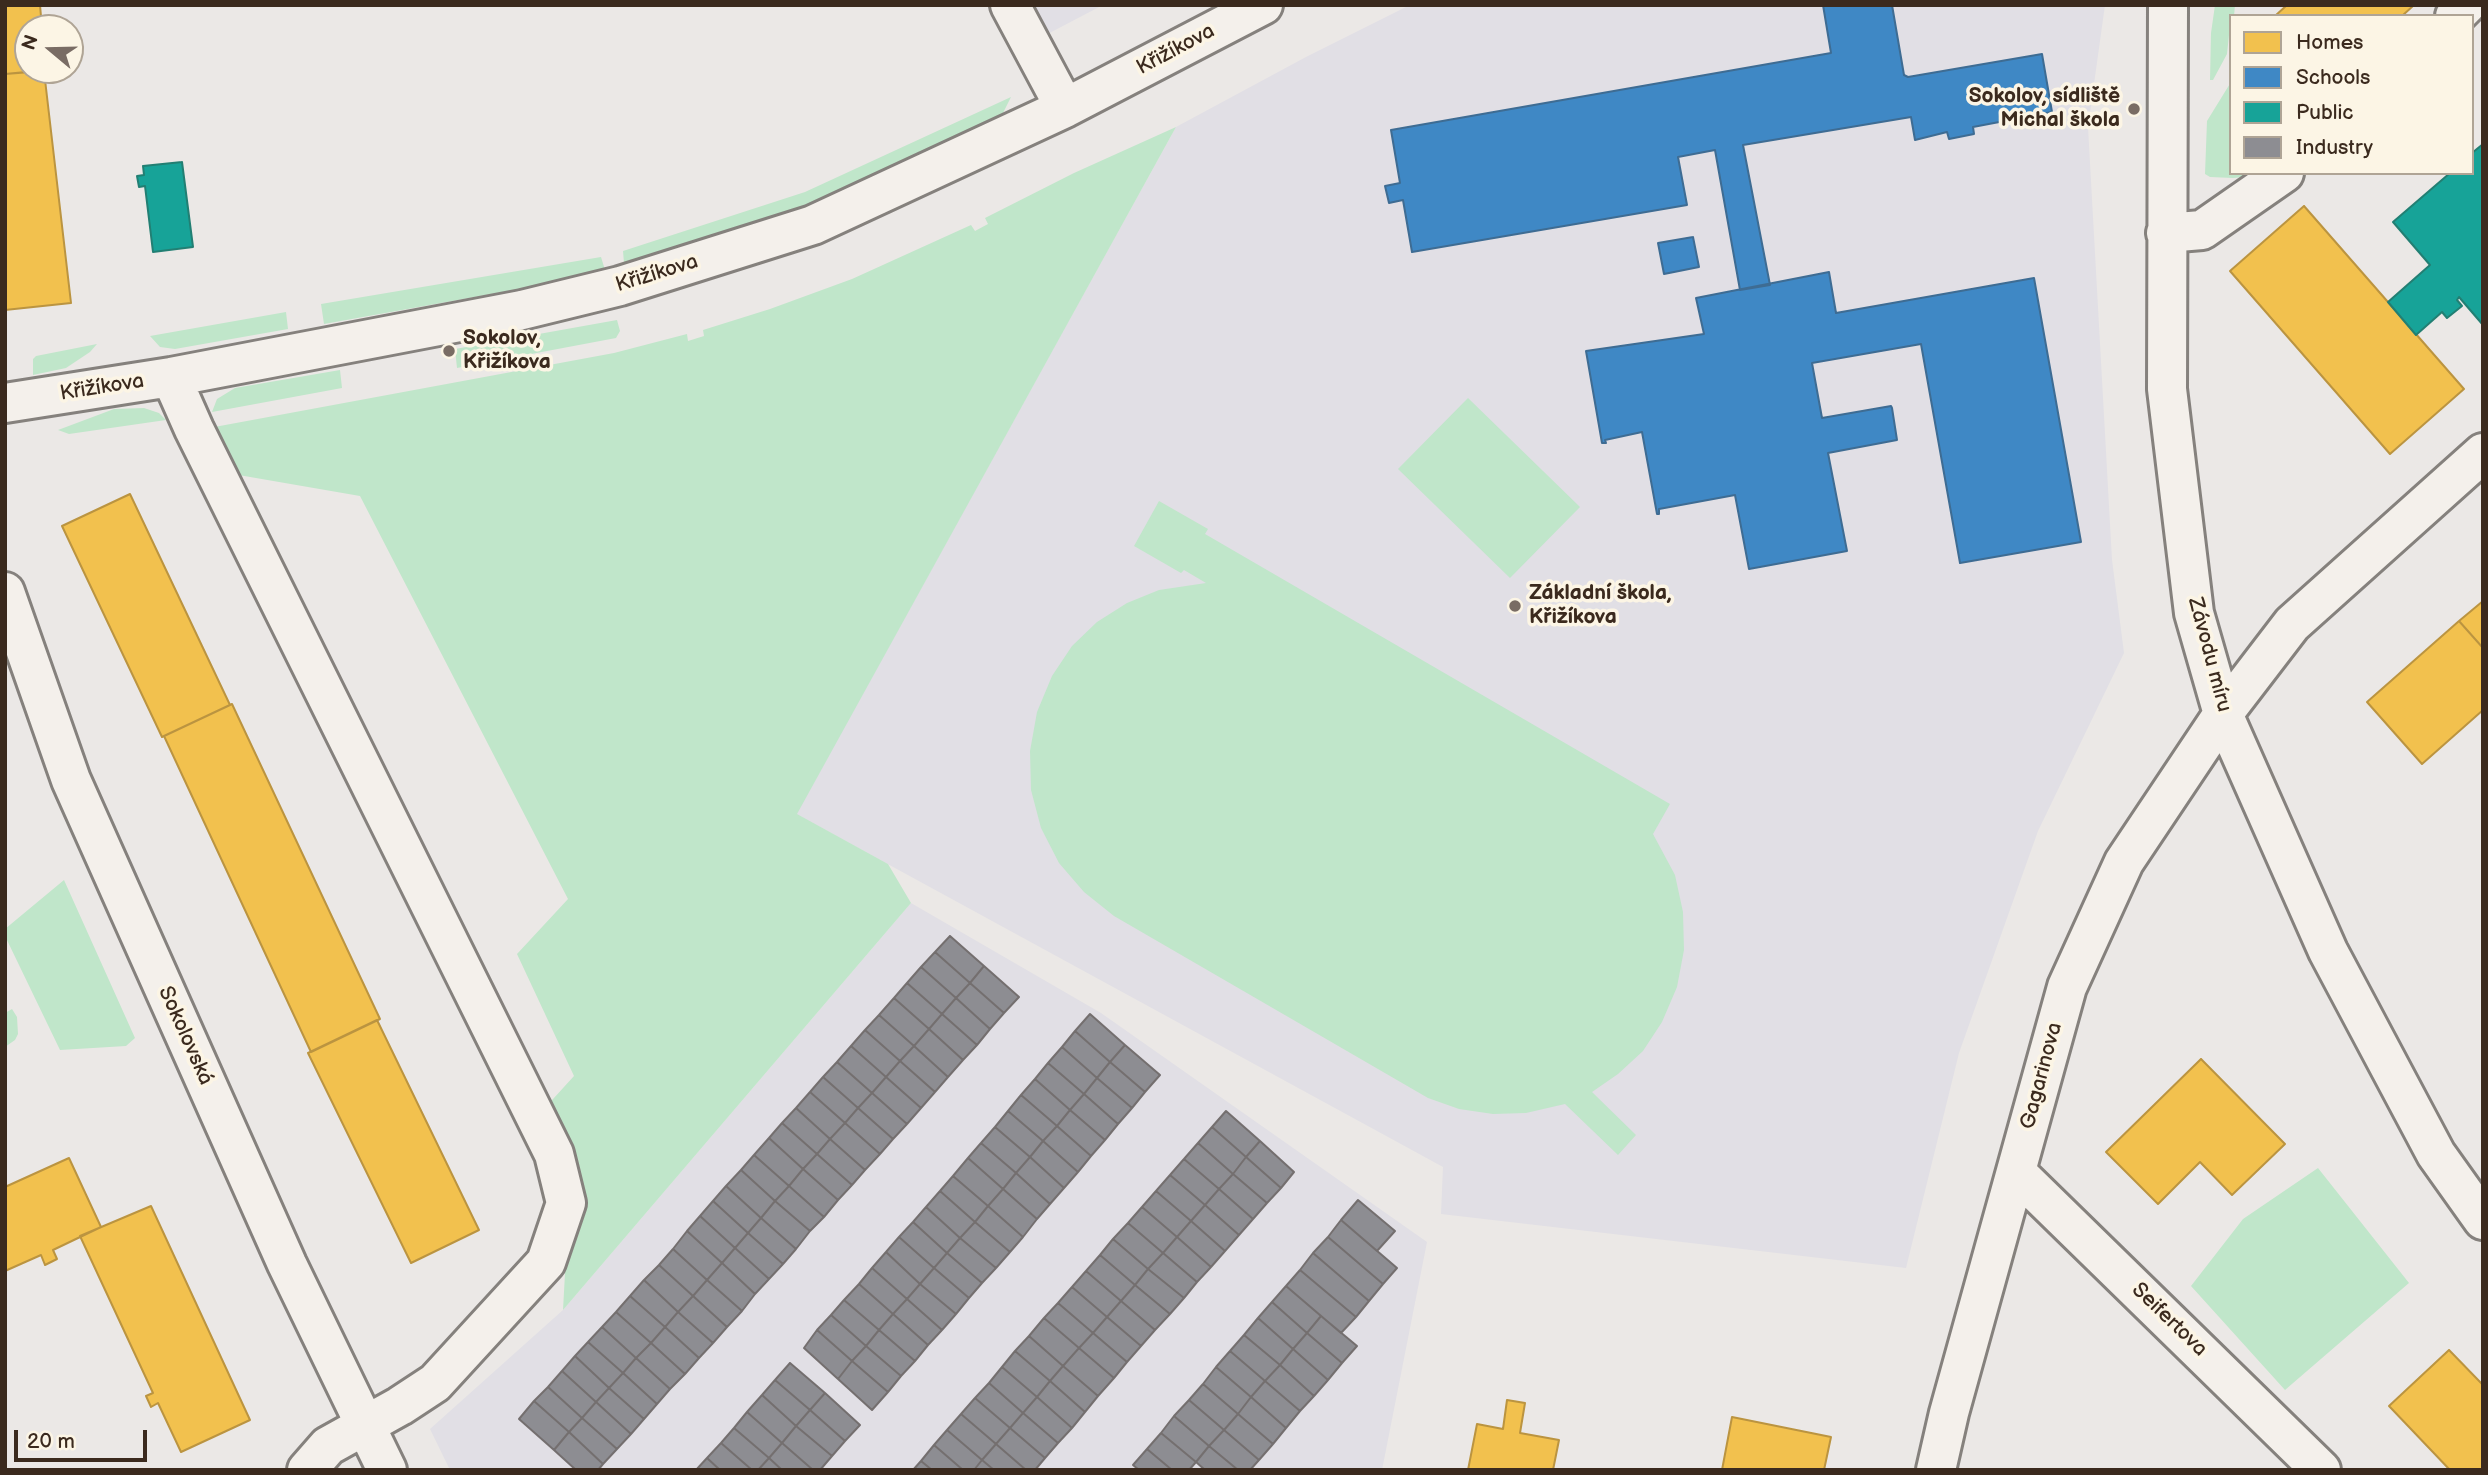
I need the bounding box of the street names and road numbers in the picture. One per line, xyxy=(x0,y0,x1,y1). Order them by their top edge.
street label: Křižíkova xyxy=(1133,19,1219,81)
street label: Křižíkova xyxy=(613,250,701,298)
street label: Křižíkova xyxy=(58,369,146,407)
street label: Závodu míru xyxy=(2182,595,2236,715)
street label: Sokolovská xyxy=(152,983,218,1089)
street label: Gagarinova xyxy=(2016,1020,2068,1132)
street label: Seifertova xyxy=(2126,1278,2212,1362)

